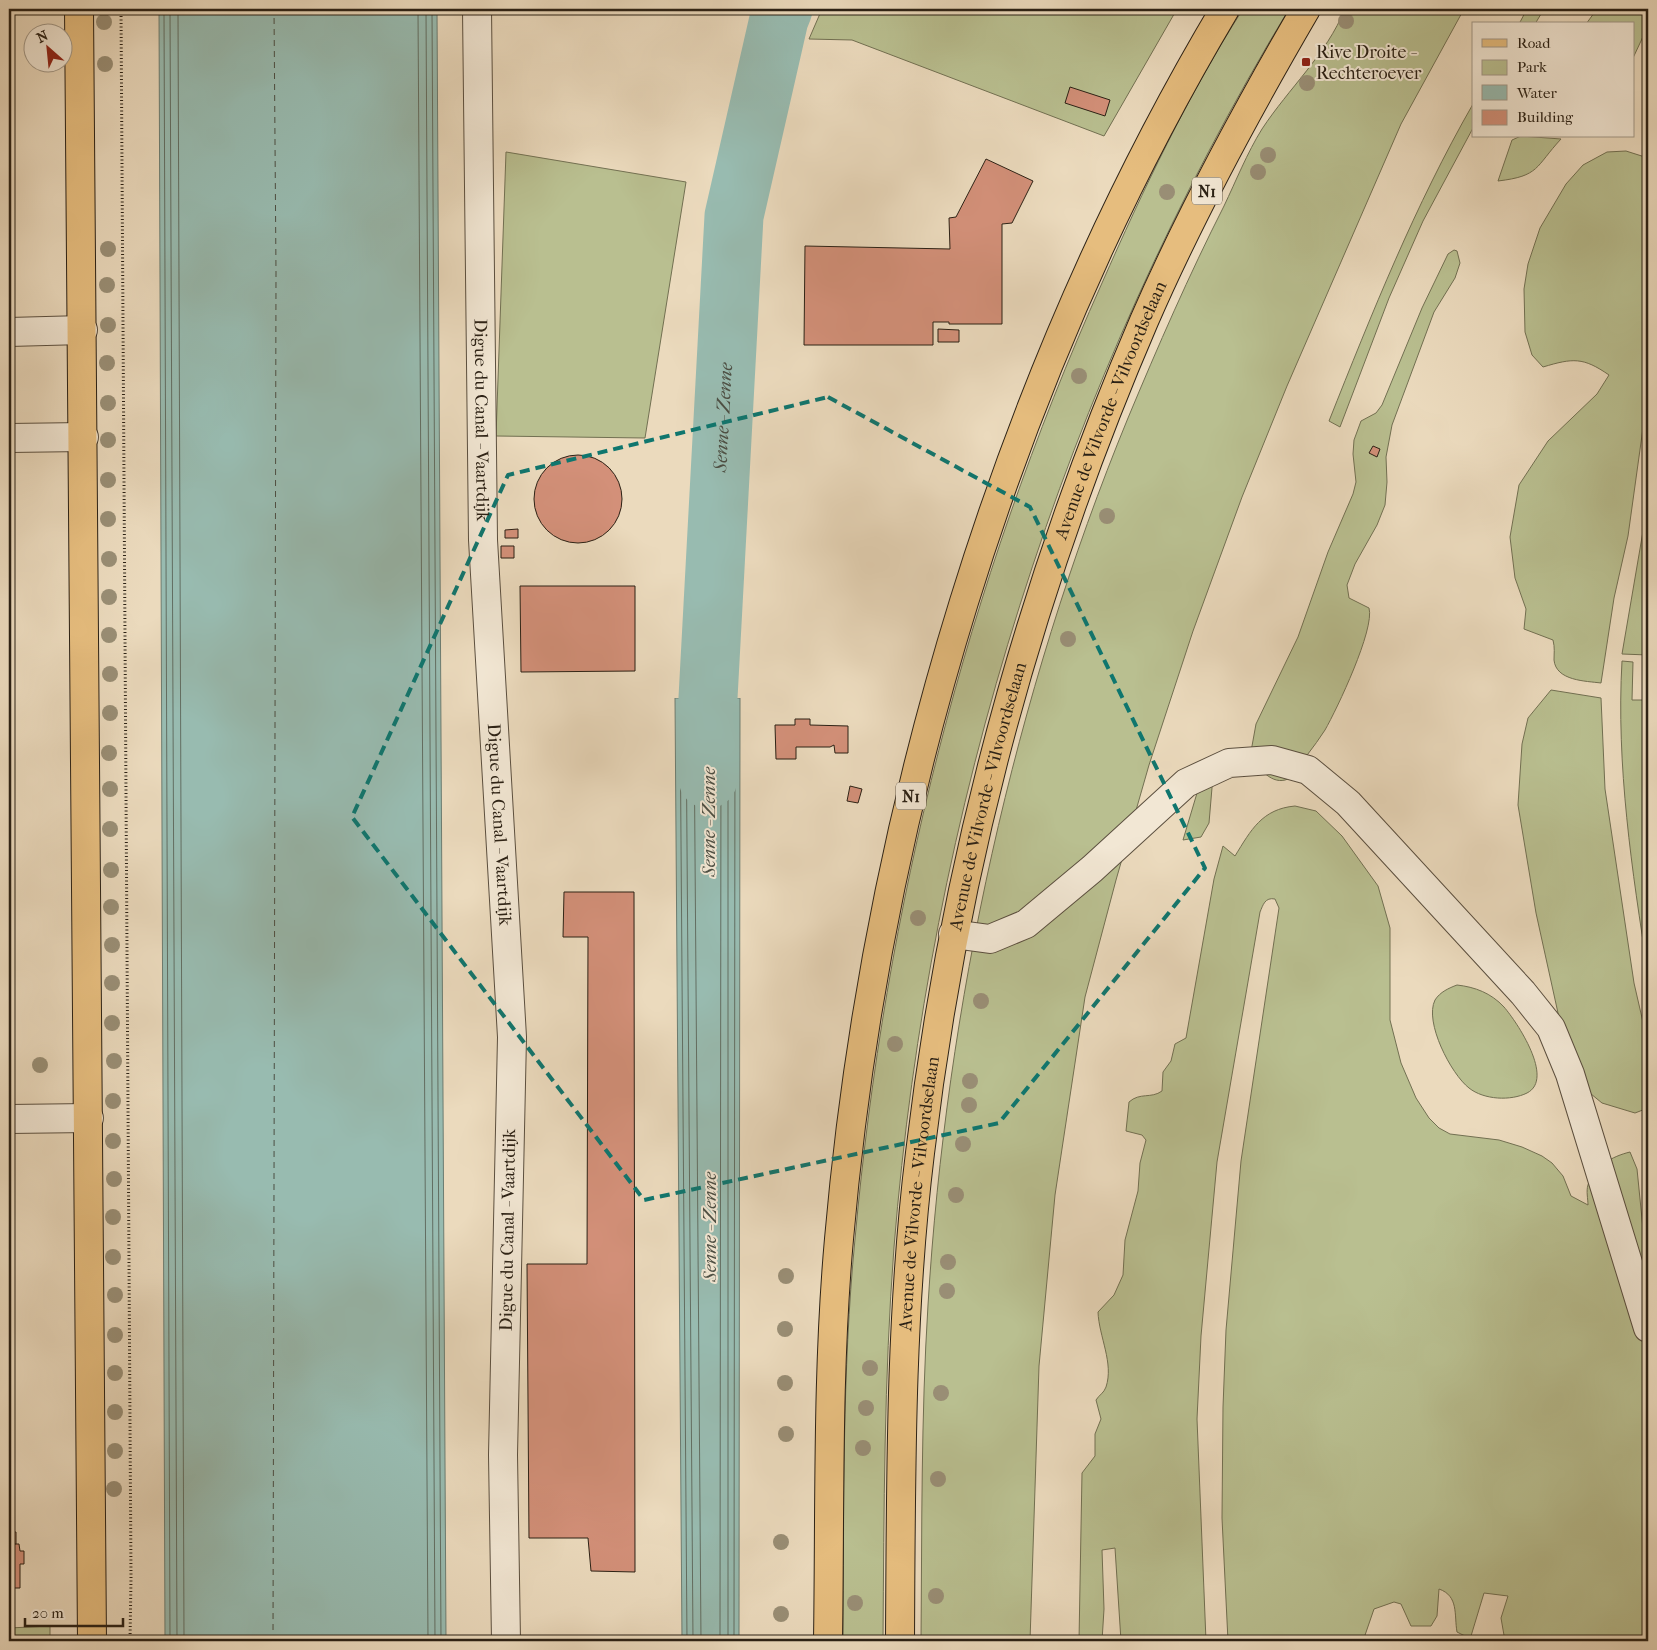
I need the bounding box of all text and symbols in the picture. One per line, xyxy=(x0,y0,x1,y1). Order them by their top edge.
north arrow xyxy=(22,22,72,72)
legend xyxy=(1472,22,1634,138)
text: N xyxy=(34,27,51,47)
text: Road xyxy=(1517,34,1551,52)
place label: Rive Droite - Rechteroever xyxy=(1316,42,1422,84)
marker: Rive Droite - Rechteroever xyxy=(1300,56,1312,68)
text: Park xyxy=(1517,58,1547,76)
text: Water xyxy=(1516,84,1557,102)
text: Building xyxy=(1517,108,1574,126)
road number: N1 xyxy=(1192,178,1222,205)
street label: Avenue de Vilvorde - Vilvoordselaan xyxy=(1050,277,1171,543)
street label: Digue du Canal - Vaartdijk xyxy=(470,319,493,522)
water label: Senne - Zenne xyxy=(709,361,737,474)
street label: Avenue de Vilvorde - Vilvoordselaan xyxy=(945,659,1031,933)
street label: Digue du Canal - Vaartdijk xyxy=(483,723,516,927)
water label: Senne - Zenne xyxy=(698,766,720,878)
road number: N1 xyxy=(896,782,926,809)
street label: Avenue de Vilvorde - Vilvoordselaan xyxy=(895,1055,943,1333)
street label: Digue du Canal - Vaartdijk xyxy=(496,1128,520,1331)
water label: Senne - Zenne xyxy=(699,1171,721,1283)
scale bar xyxy=(25,1595,122,1627)
text: 20 m xyxy=(32,1604,64,1622)

